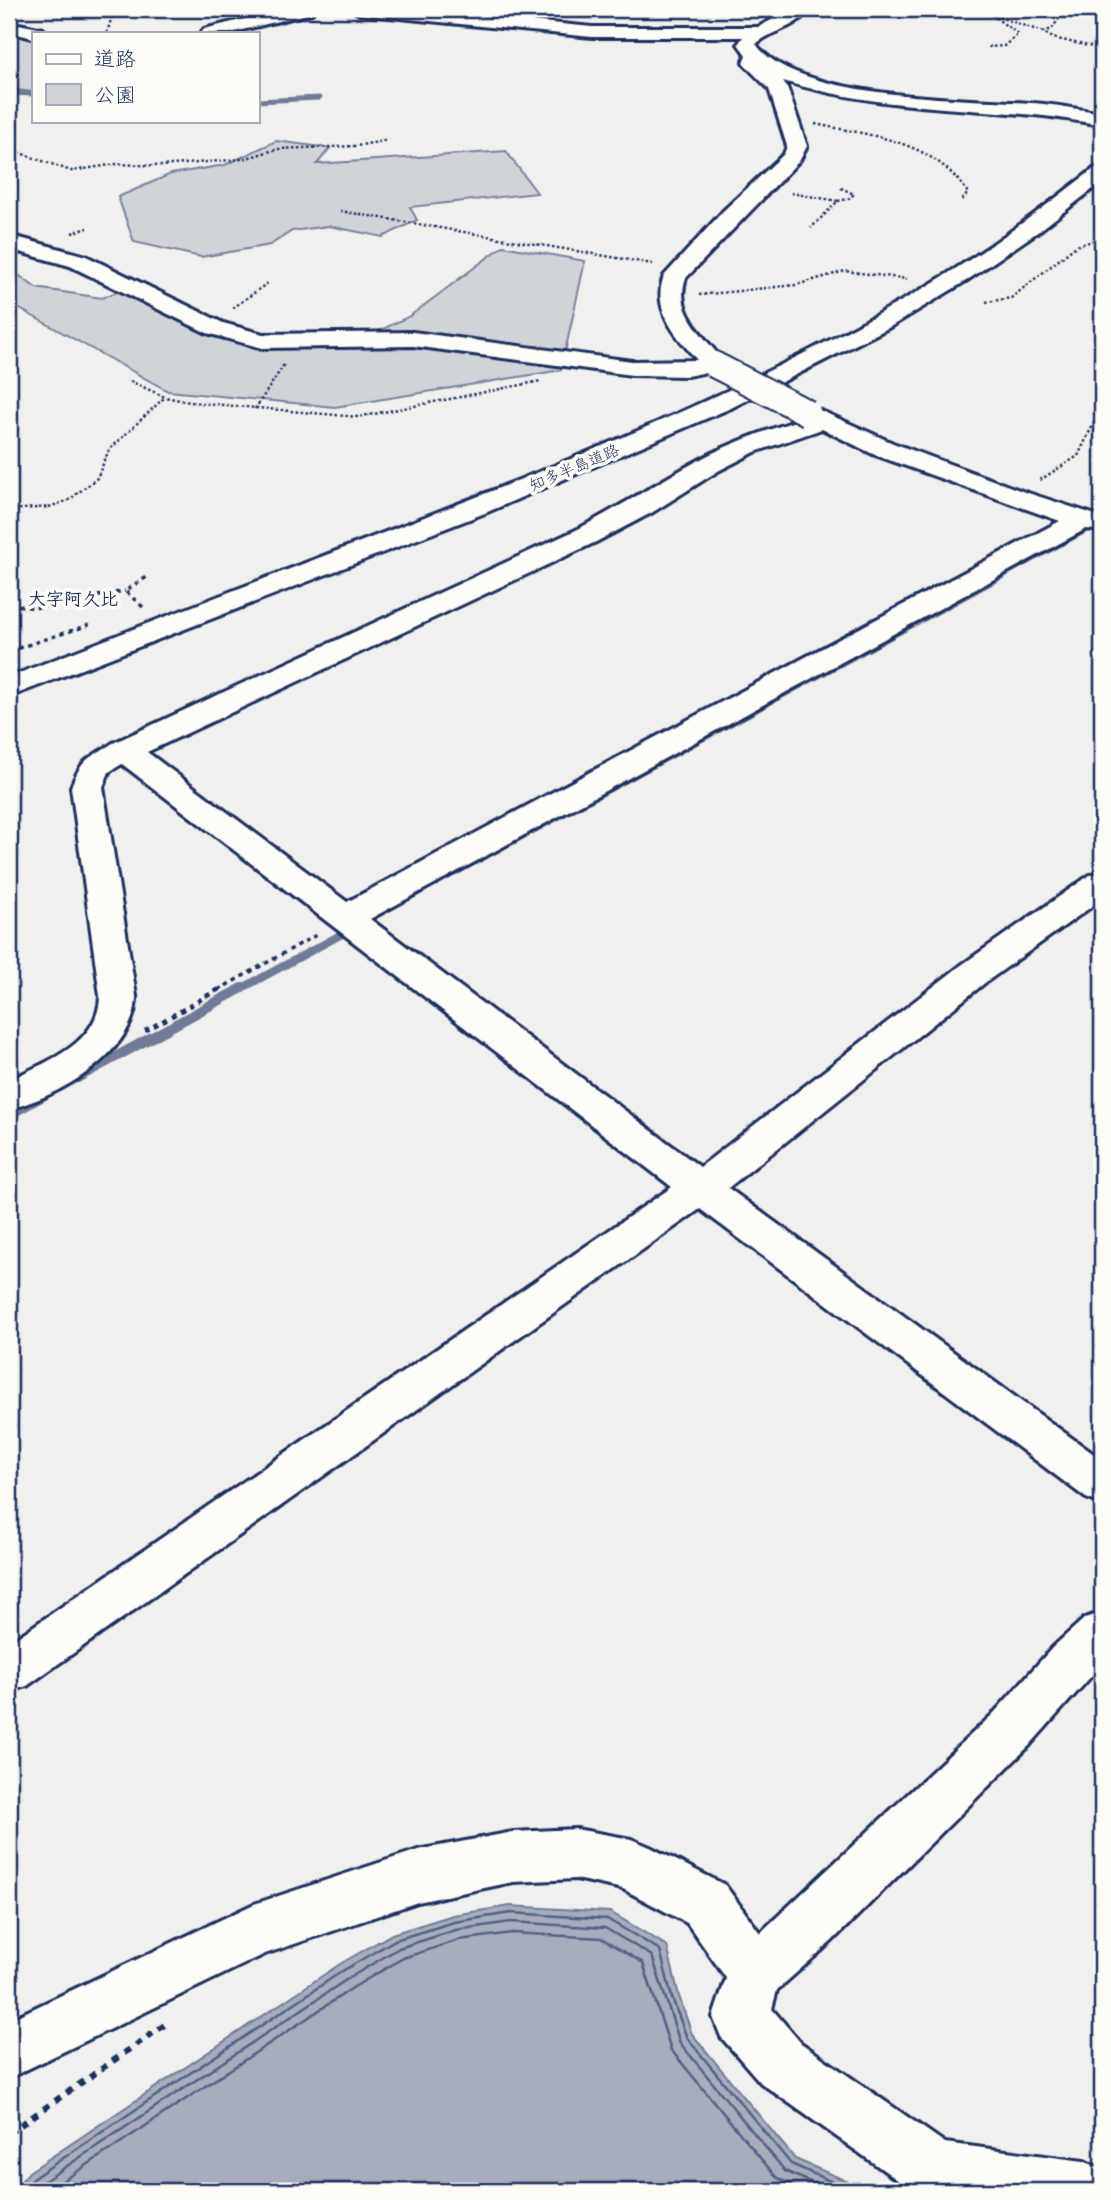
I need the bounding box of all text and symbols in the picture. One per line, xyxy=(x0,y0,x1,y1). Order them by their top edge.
legend xyxy=(32,32,259,122)
text: 道路 xyxy=(94,44,136,77)
text: 公園 xyxy=(94,80,136,113)
street label: 知多半島道路 xyxy=(526,438,624,499)
district label: 大字阿久比 xyxy=(28,586,118,615)

